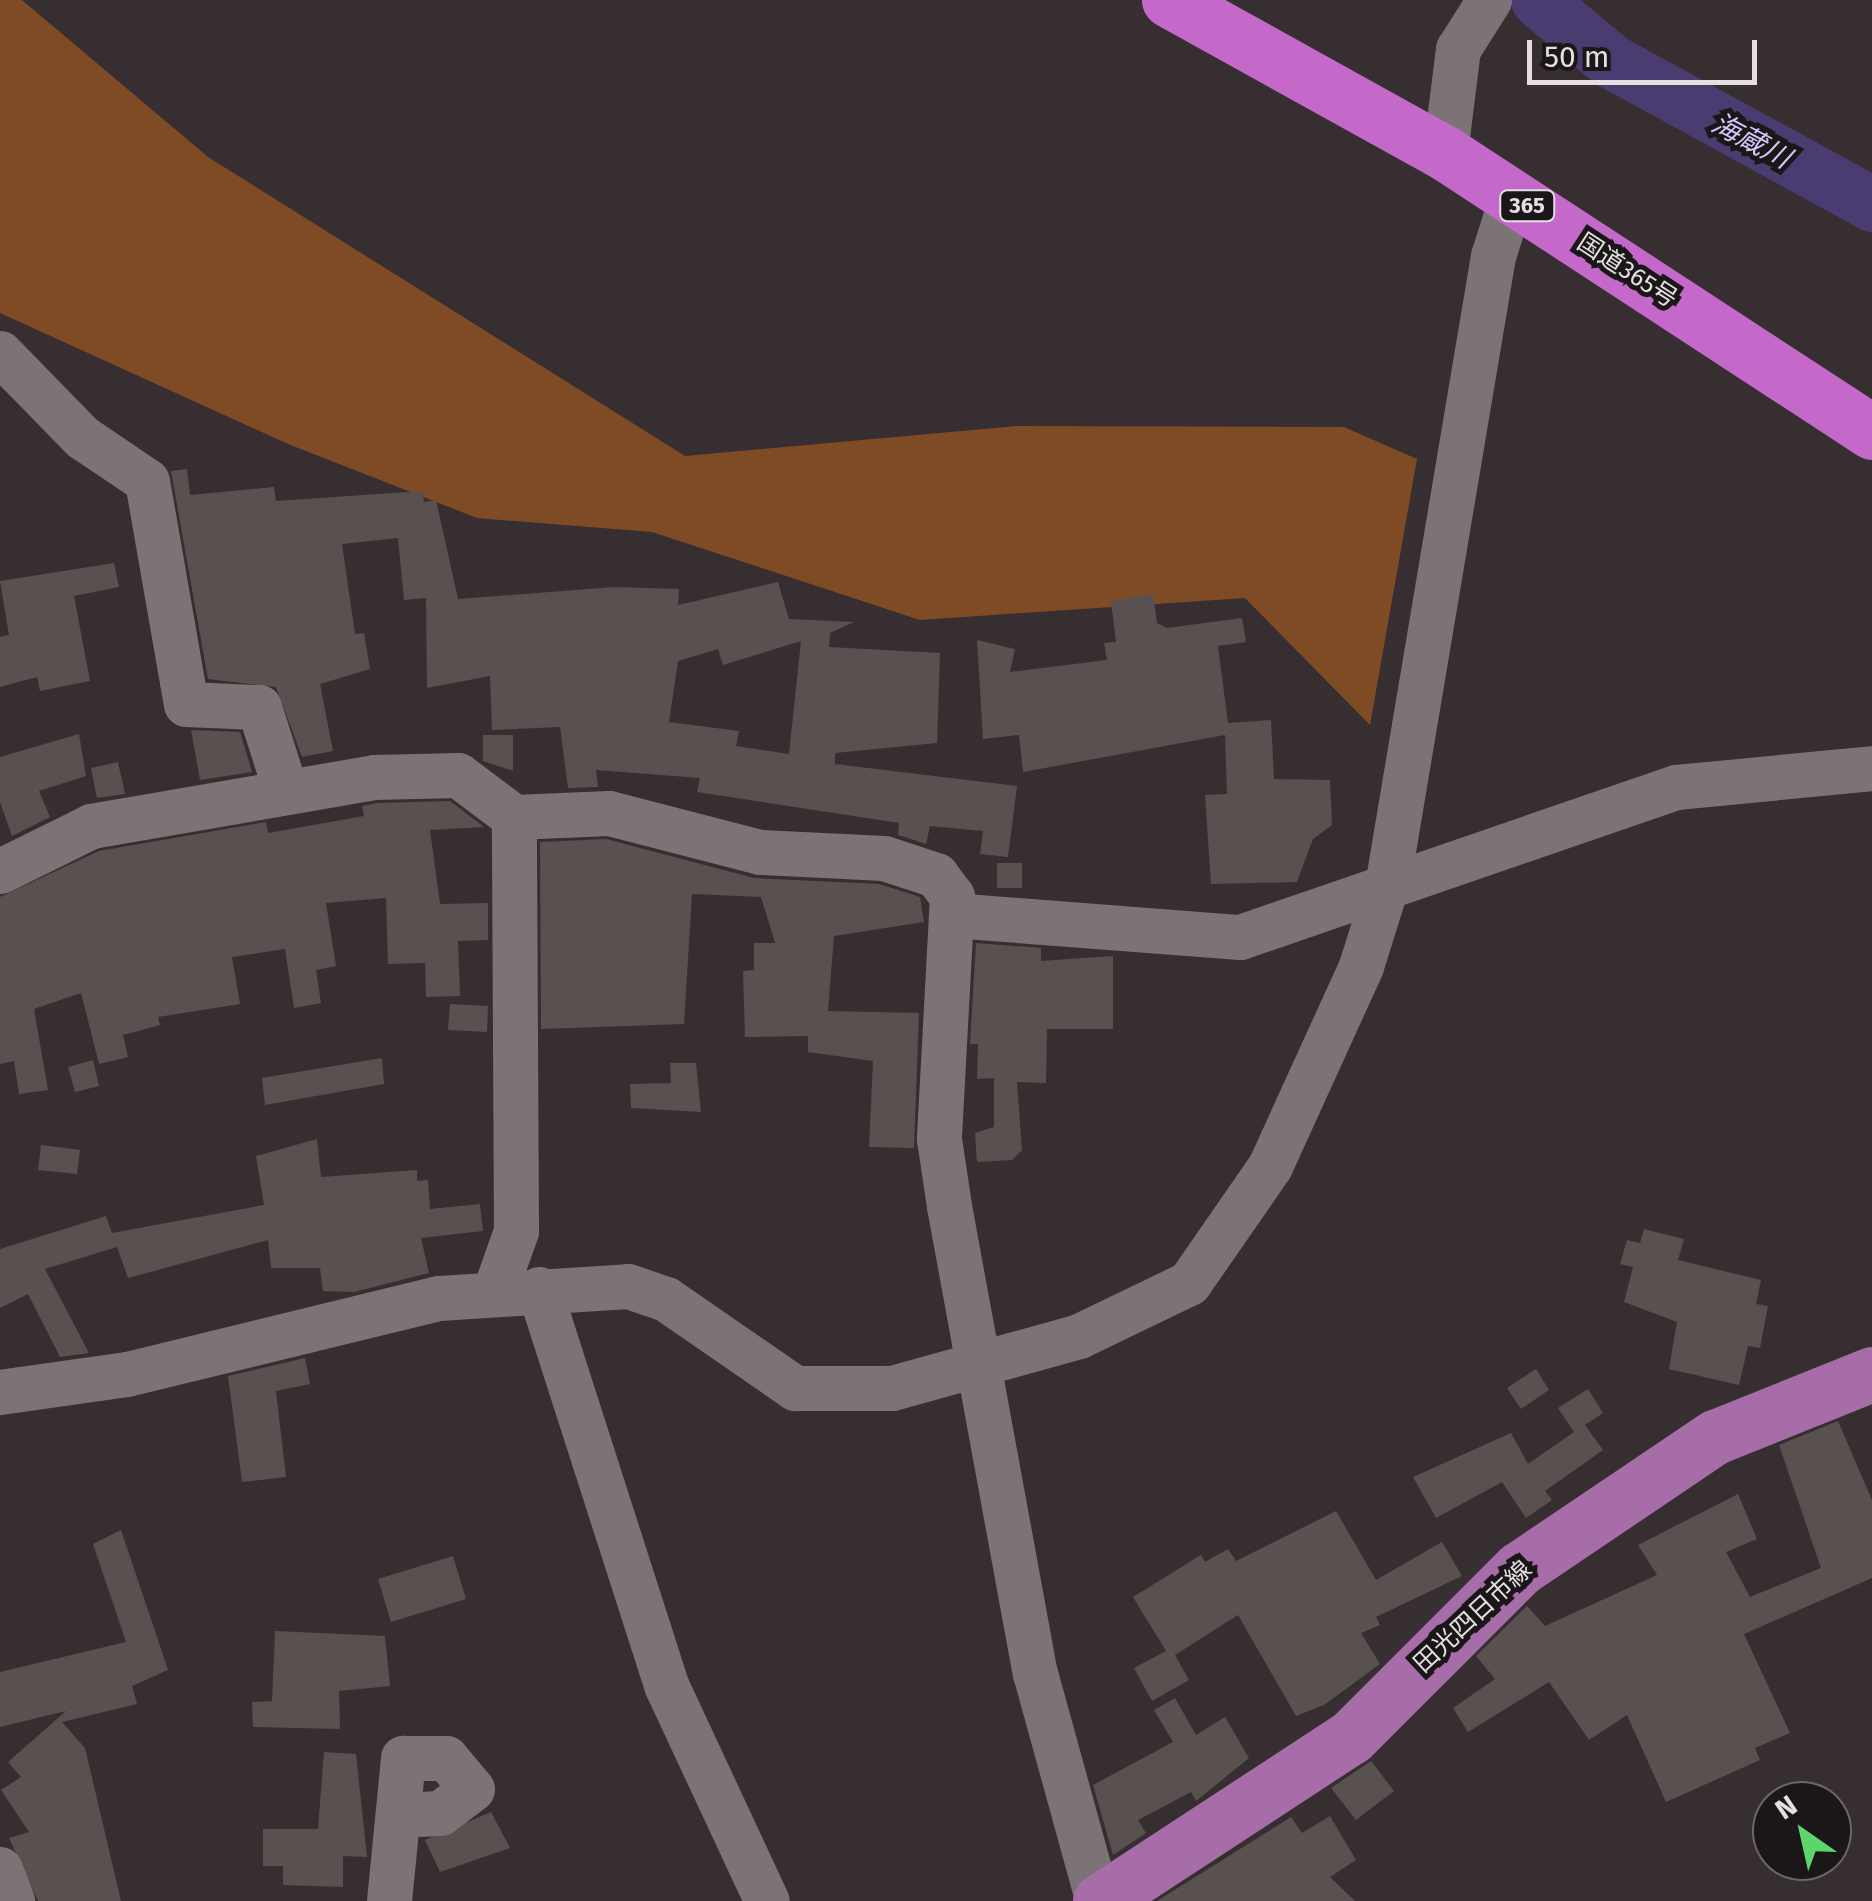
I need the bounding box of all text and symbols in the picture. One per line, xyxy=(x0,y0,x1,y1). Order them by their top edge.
scale bar xyxy=(1532,20,1762,82)
text: 50 m xyxy=(1544,39,1609,75)
water label: 海蔵川 xyxy=(1706,106,1796,176)
road number: 365 xyxy=(1497,189,1557,223)
street label: 国道365号 xyxy=(1571,228,1683,314)
street label: 田光四日市線 xyxy=(1408,1555,1538,1679)
north arrow xyxy=(1752,1781,1852,1881)
text: N xyxy=(1769,1789,1803,1826)

